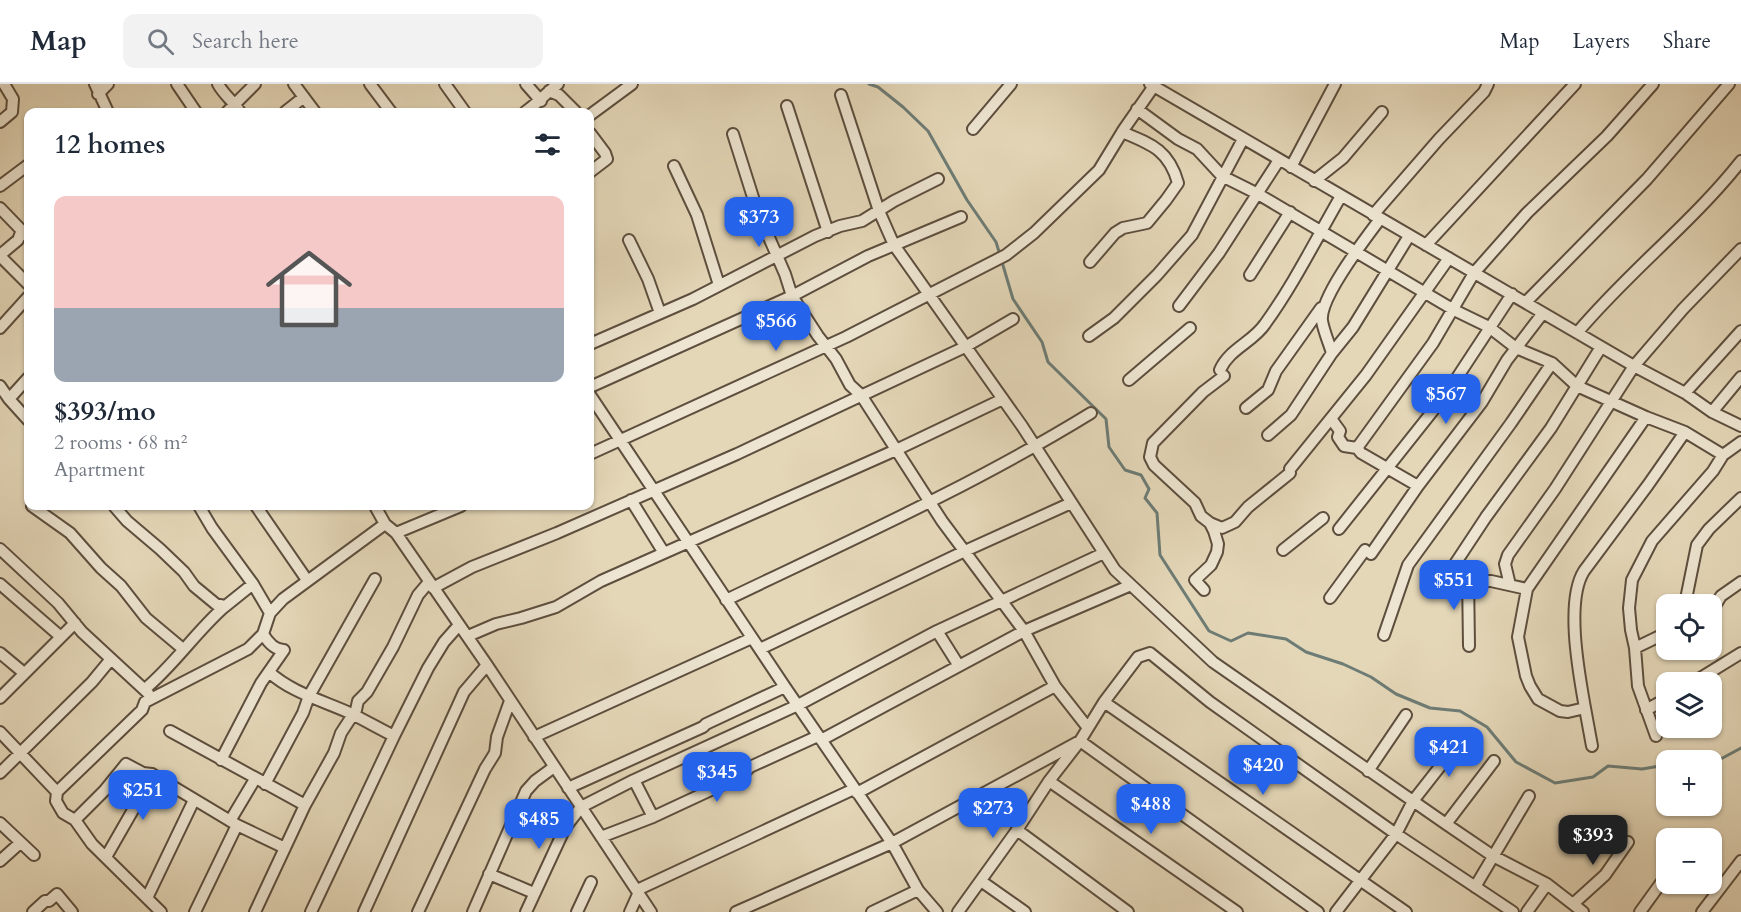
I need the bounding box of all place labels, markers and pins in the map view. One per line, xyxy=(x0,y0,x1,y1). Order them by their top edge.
pin: $373 xyxy=(723,197,795,248)
pin: $566 xyxy=(740,301,812,352)
pin: $567 xyxy=(1410,374,1482,425)
pin: $551 xyxy=(1418,560,1490,611)
pin: $421 xyxy=(1413,727,1485,778)
pin: $420 xyxy=(1227,745,1299,796)
pin: $345 xyxy=(681,752,753,803)
pin: $251 xyxy=(107,770,179,821)
pin: $488 xyxy=(1115,784,1187,835)
pin: $273 xyxy=(957,788,1029,839)
pin: $485 xyxy=(503,799,575,850)
pin: $393 xyxy=(1557,815,1629,866)

